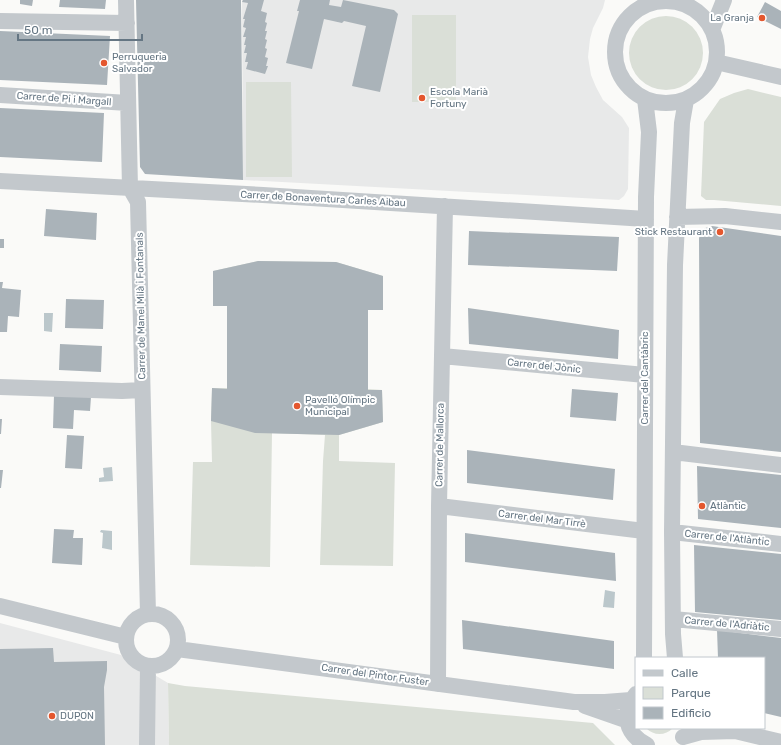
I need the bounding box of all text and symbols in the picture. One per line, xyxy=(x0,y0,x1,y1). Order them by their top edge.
place label: La Granja xyxy=(710,12,754,24)
marker: La Granja xyxy=(757,13,767,23)
scale bar xyxy=(18,16,142,42)
text: 50 m xyxy=(24,23,52,37)
place label: Perruqueria Salvador xyxy=(112,51,167,75)
marker: Perruqueria Salvador xyxy=(99,58,109,68)
place label: Escola Marià Fortuny xyxy=(430,86,488,110)
street label: Carrer de Pi i Margall xyxy=(16,90,112,108)
marker: Escola Marià Fortuny xyxy=(417,93,427,103)
street label: Carrer de Bonaventura Carles Aibau xyxy=(240,189,406,209)
place label: Stick Restaurant xyxy=(635,226,712,238)
marker: Stick Restaurant xyxy=(715,227,725,237)
street label: Carrer de Manel Milà i Fontanals xyxy=(134,232,148,380)
street label: Carrer del Cantàbric xyxy=(639,331,651,425)
street label: Carrer del Jònic xyxy=(507,356,582,376)
place label: Pavelló Olímpic Municipal xyxy=(305,394,376,418)
marker: Pavelló Olímpic Municipal xyxy=(292,401,302,411)
street label: Carrer de Mallorca xyxy=(433,403,447,487)
place label: Atlàntic xyxy=(710,500,747,512)
marker: Atlàntic xyxy=(697,501,707,511)
street label: Carrer del Mar Tirrè xyxy=(497,508,587,530)
street label: Carrer de l'Atlàntic xyxy=(684,528,771,548)
street label: Carrer de l'Adriàtic xyxy=(684,614,771,634)
legend xyxy=(635,657,765,729)
street label: Carrer del Pintor Fuster xyxy=(320,662,430,689)
text: Calle xyxy=(671,666,698,680)
text: Parque xyxy=(671,686,711,700)
text: Edificio xyxy=(671,706,711,720)
place label: DUPON xyxy=(60,710,94,722)
marker: DUPON xyxy=(47,711,57,721)

